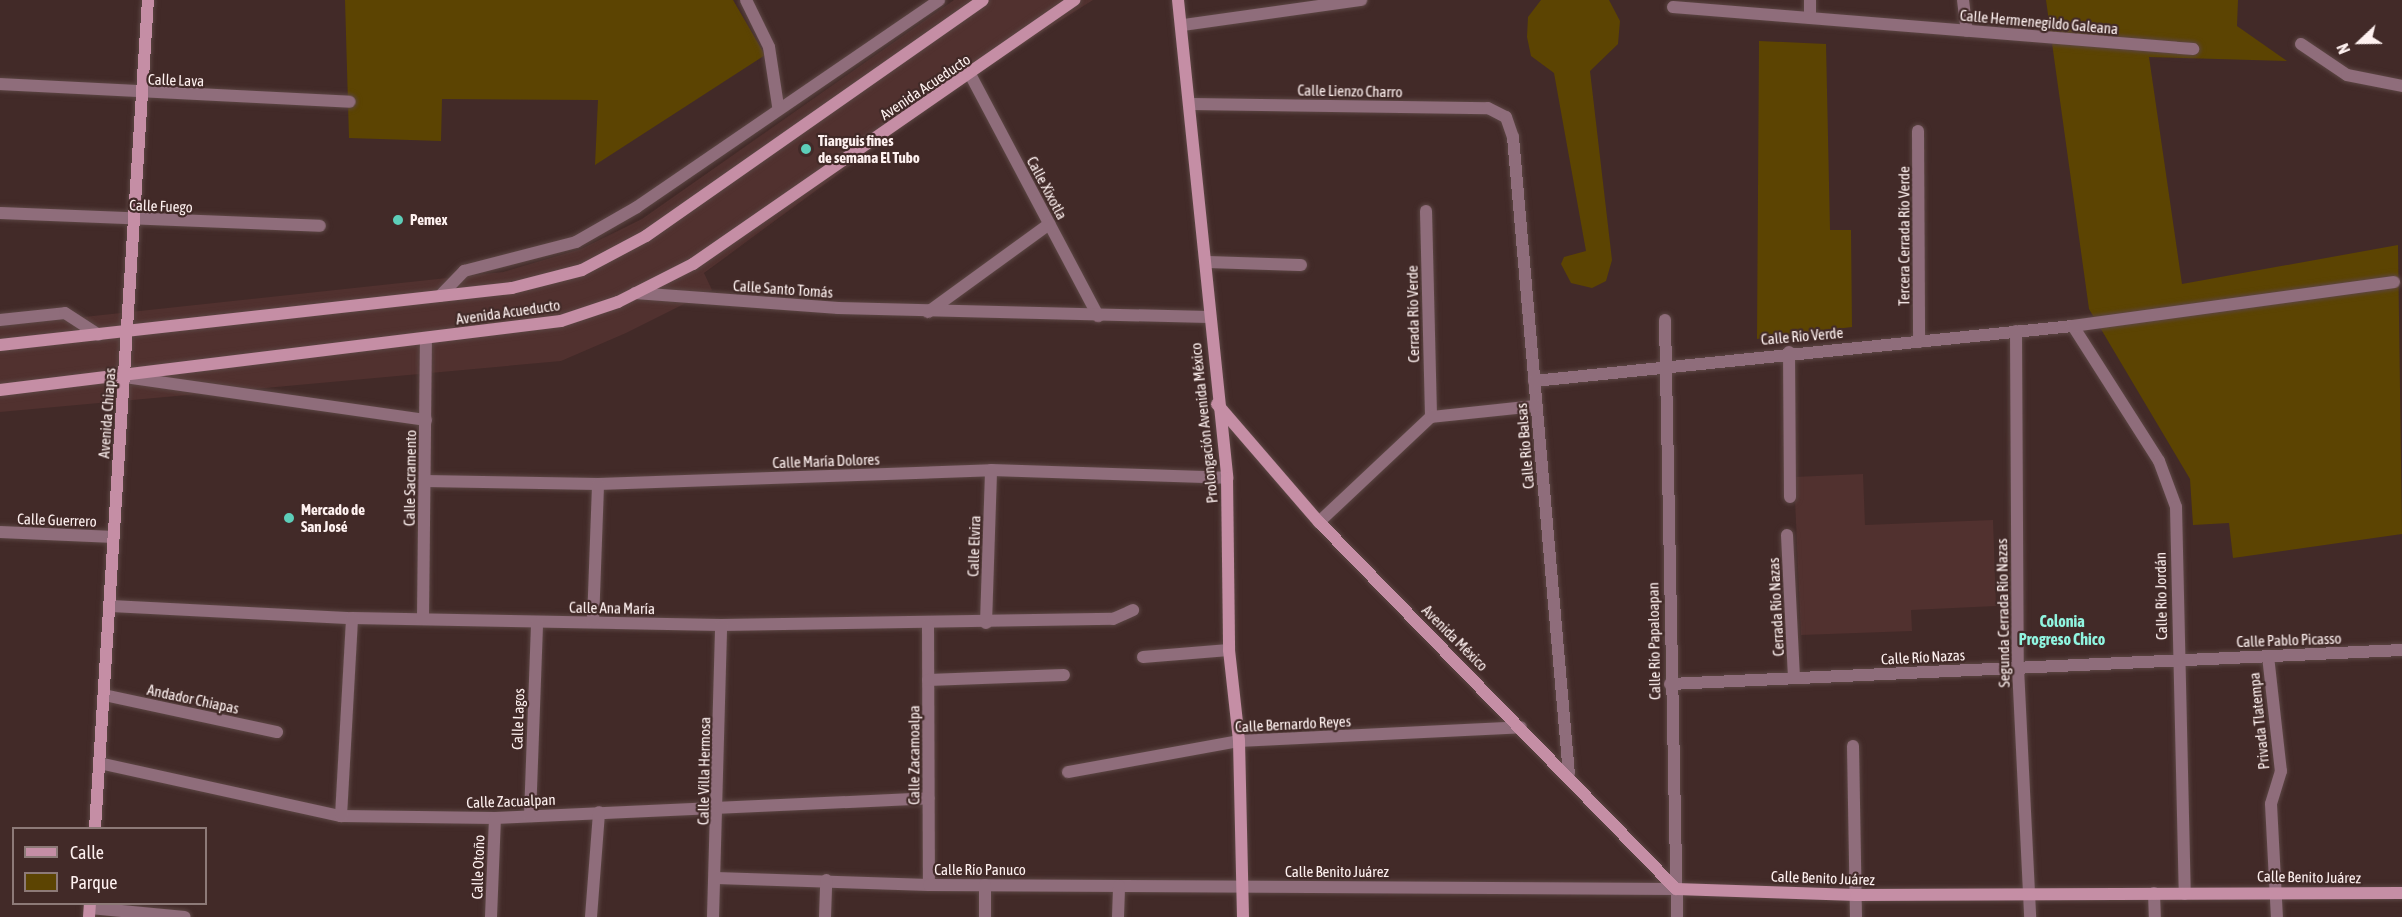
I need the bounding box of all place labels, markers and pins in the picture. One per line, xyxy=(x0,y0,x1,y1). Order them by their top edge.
place label: Tianguis fines de semana El Tubo xyxy=(818,131,920,166)
marker: Tianguis fines de semana El Tubo xyxy=(799,142,813,156)
place label: Pemex xyxy=(410,211,448,229)
marker: Pemex xyxy=(391,213,405,227)
place label: Mercado de San José xyxy=(301,500,365,535)
marker: Mercado de San José xyxy=(282,511,296,525)

